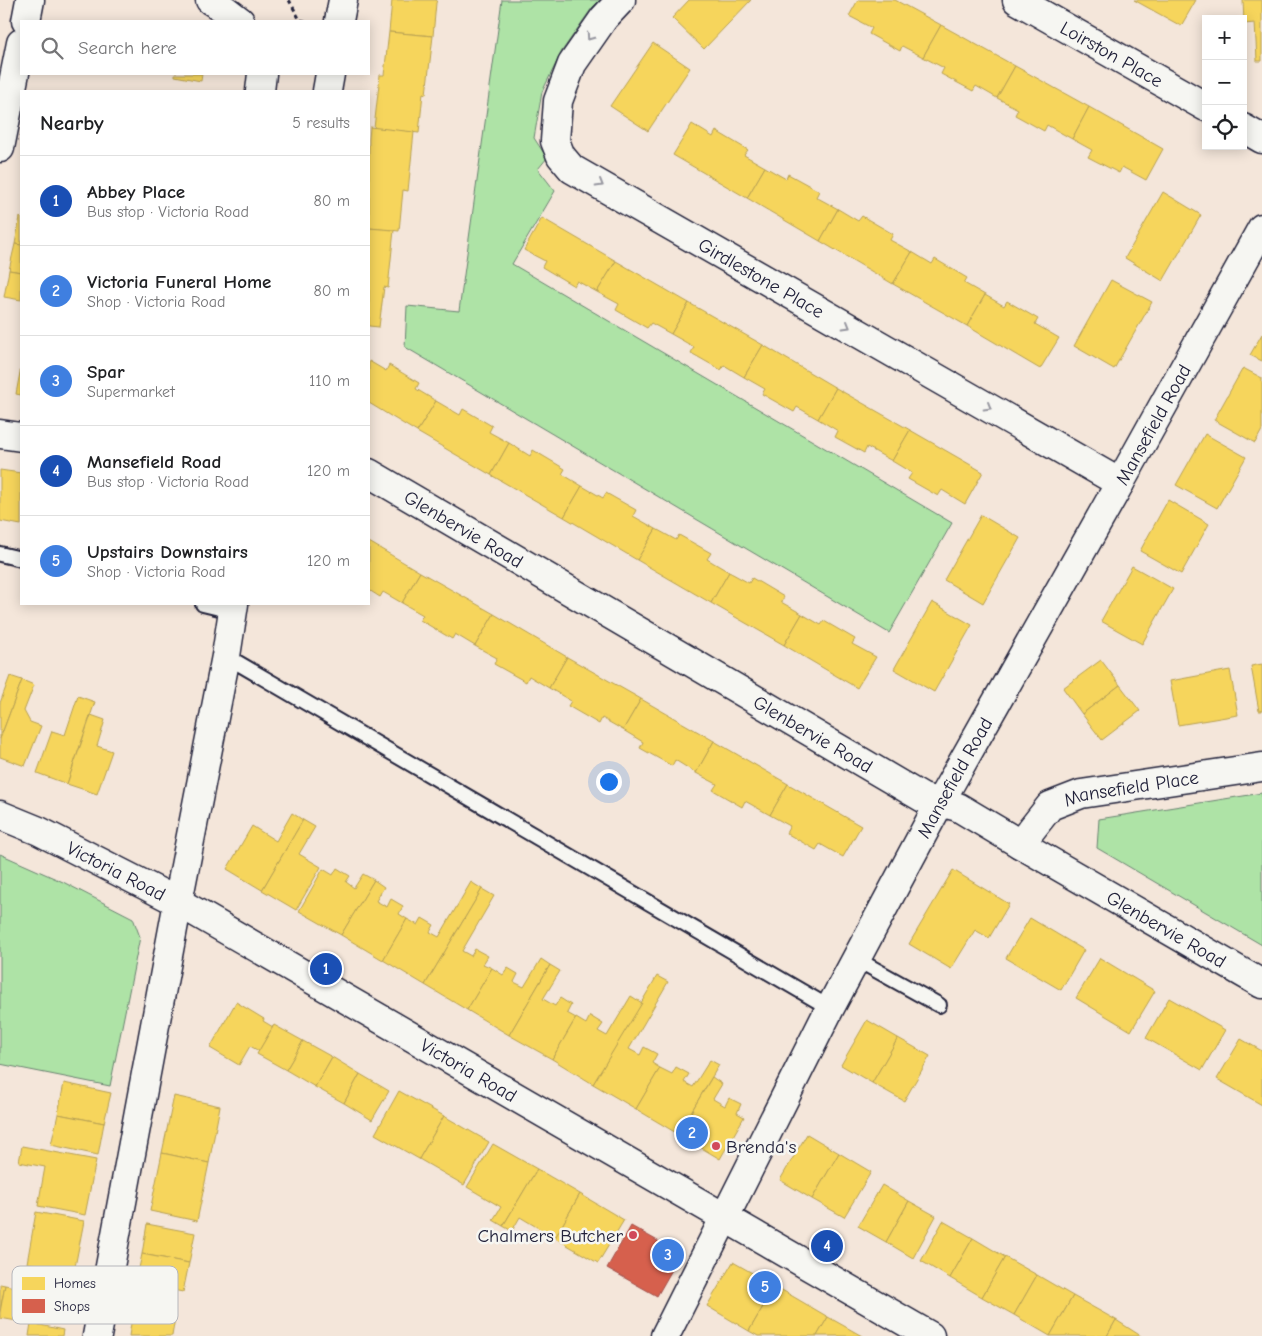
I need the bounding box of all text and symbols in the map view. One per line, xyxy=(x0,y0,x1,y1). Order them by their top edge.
map controls xyxy=(1202,15,1247,150)
button: + xyxy=(1202,15,1247,60)
street label: Loirston Place xyxy=(1056,17,1166,92)
search box xyxy=(20,20,370,75)
one-way arrow xyxy=(587,32,596,41)
icon: search xyxy=(38,34,66,62)
text: Search here xyxy=(78,37,177,59)
button: − xyxy=(1202,60,1247,105)
button: locate xyxy=(1202,105,1247,150)
text: Nearby xyxy=(40,111,104,135)
text: 5 results xyxy=(292,114,350,132)
one-way arrow xyxy=(594,178,603,188)
text: Abbey Place xyxy=(87,181,185,203)
text: 1 xyxy=(53,192,59,210)
text: 80 m xyxy=(313,192,350,210)
text: Bus stop · Victoria Road xyxy=(87,203,249,221)
street label: Girdlestone Place xyxy=(694,234,828,323)
text: Victoria Funeral Home xyxy=(87,271,271,293)
text: 2 xyxy=(52,282,60,300)
text: 80 m xyxy=(313,282,350,300)
text: Shop · Victoria Road xyxy=(87,293,226,311)
one-way arrow xyxy=(841,320,850,330)
text: Spar xyxy=(87,361,125,383)
street label: Mansefield Road xyxy=(1111,361,1196,489)
text: 3 xyxy=(52,372,60,390)
text: 110 m xyxy=(309,372,350,390)
text: Supermarket xyxy=(87,383,175,401)
one-way arrow xyxy=(982,401,991,411)
text: Mansefield Road xyxy=(87,451,221,473)
text: 4 xyxy=(52,462,60,480)
text: 120 m xyxy=(307,462,350,480)
text: Bus stop · Victoria Road xyxy=(87,473,249,491)
street label: Glenbervie Road xyxy=(400,486,527,573)
text: Upstairs Downstairs xyxy=(87,541,248,563)
text: 5 xyxy=(52,552,60,570)
text: 120 m xyxy=(307,552,350,570)
text: Shop · Victoria Road xyxy=(87,563,226,581)
street label: Glenbervie Road xyxy=(749,691,876,778)
street label: Mansefield Road xyxy=(913,714,997,842)
street label: Mansefield Place xyxy=(1061,767,1200,812)
your location xyxy=(596,769,622,795)
street label: Victoria Road xyxy=(63,837,169,906)
street label: Glenbervie Road xyxy=(1102,887,1230,973)
pin: 1 xyxy=(310,950,342,988)
street label: Victoria Road xyxy=(416,1034,520,1107)
pin: 2 xyxy=(676,1114,708,1152)
place label: Brenda's xyxy=(726,1136,797,1158)
marker: Brenda's xyxy=(710,1140,722,1152)
place label: Chalmers Butcher xyxy=(477,1225,623,1247)
pin: 4 xyxy=(811,1227,843,1265)
marker: Chalmers Butcher xyxy=(627,1229,639,1241)
pin: 3 xyxy=(652,1236,684,1274)
legend xyxy=(12,1266,178,1324)
pin: 5 xyxy=(749,1268,781,1306)
text: Homes xyxy=(54,1275,96,1292)
text: Shops xyxy=(54,1298,90,1315)

